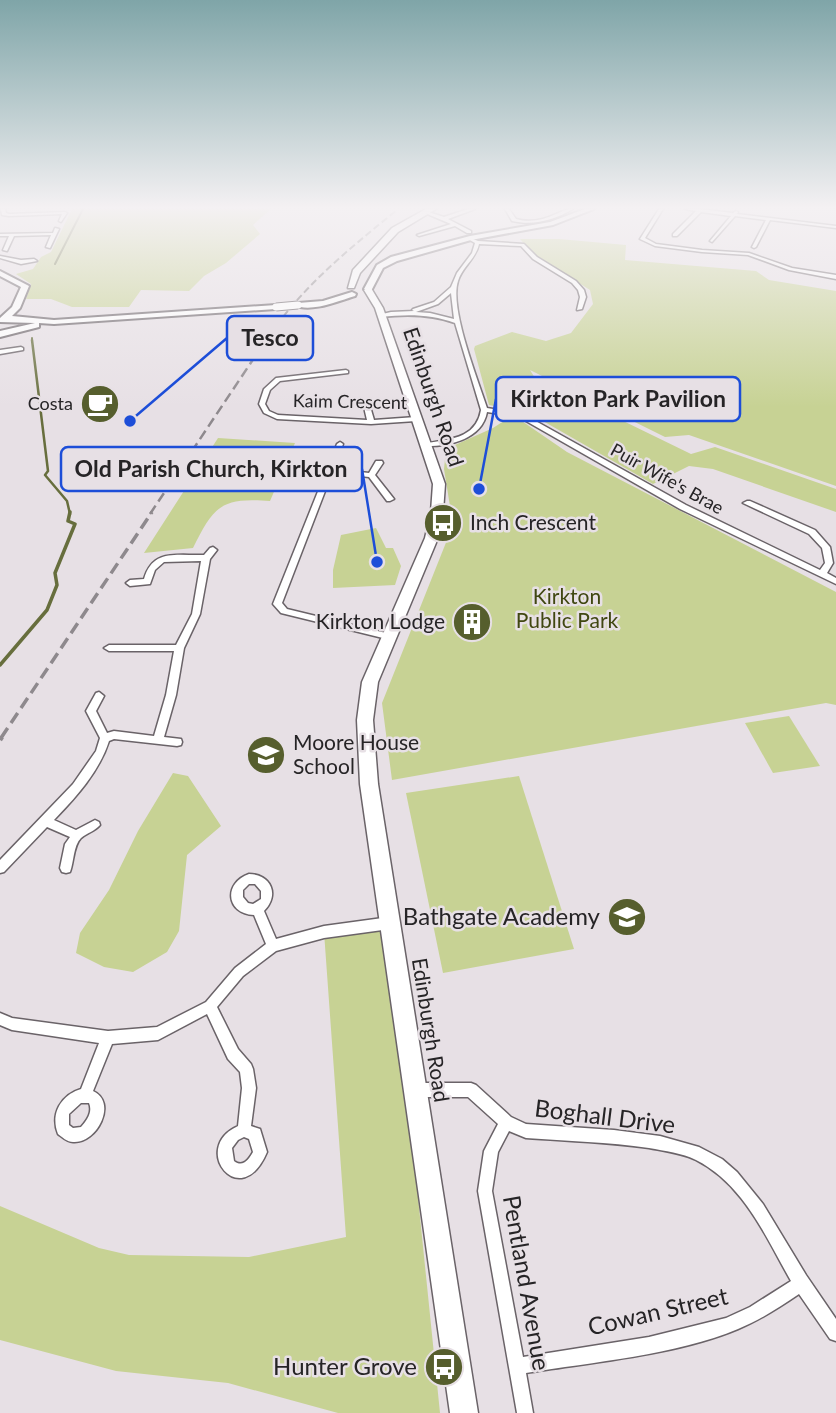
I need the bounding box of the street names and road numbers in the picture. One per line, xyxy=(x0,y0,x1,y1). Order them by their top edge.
street label: Edinburgh Road xyxy=(399,324,470,469)
street label: Kaim Crescent xyxy=(293,389,408,413)
street label: Puir Wife's Brae xyxy=(607,438,728,518)
street label: Edinburgh Road xyxy=(408,956,455,1104)
street label: Boghall Drive xyxy=(533,1093,677,1139)
street label: Pentland Avenue xyxy=(498,1193,557,1373)
street label: Cowan Street xyxy=(585,1280,731,1341)

